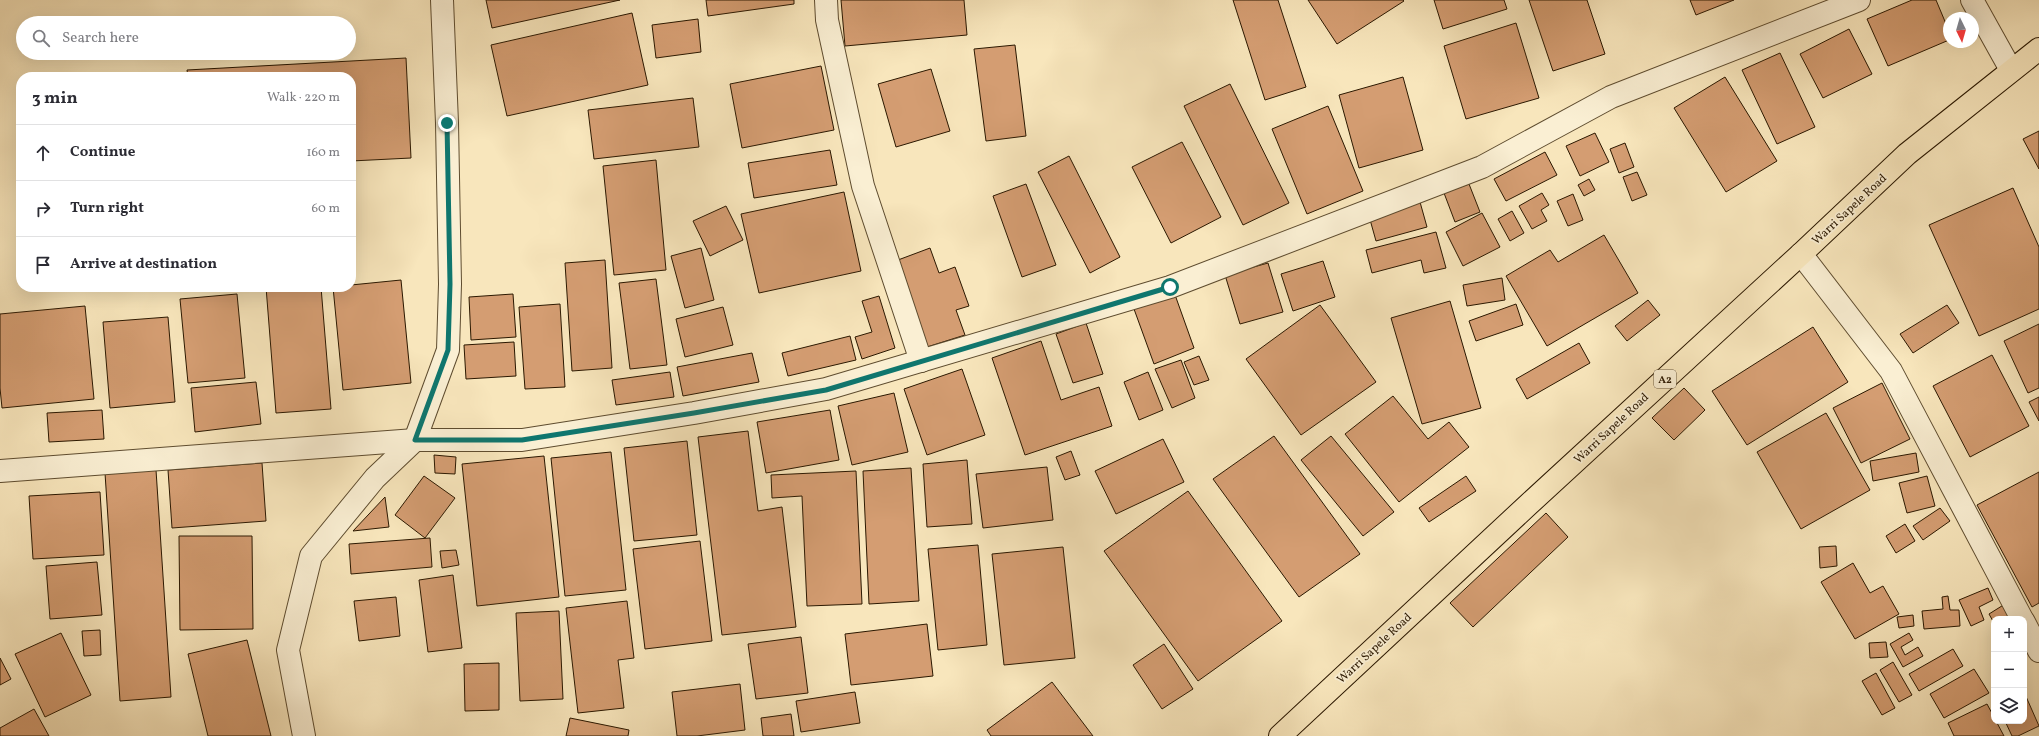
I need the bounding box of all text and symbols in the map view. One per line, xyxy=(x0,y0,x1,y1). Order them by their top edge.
north arrow xyxy=(1943,12,1979,48)
search box xyxy=(16,16,356,60)
icon: search xyxy=(30,27,52,49)
text: Search here xyxy=(62,28,139,49)
text: 3 min xyxy=(32,87,78,110)
text: Walk · 220 m xyxy=(267,89,340,107)
route end xyxy=(438,114,456,132)
icon: ahead xyxy=(32,142,54,164)
text: Continue xyxy=(70,142,135,163)
text: 160 m xyxy=(306,144,340,162)
street label: Warri Sapele Road xyxy=(1809,171,1891,249)
icon: right xyxy=(32,198,54,220)
text: Turn right xyxy=(70,198,144,219)
text: 60 m xyxy=(312,200,340,218)
icon: arrive xyxy=(32,254,54,276)
text: Arrive at destination xyxy=(70,254,217,275)
route start xyxy=(1161,278,1179,296)
road number: A2 xyxy=(1654,370,1676,388)
street label: Warri Sapele Road xyxy=(1571,390,1653,468)
street label: Warri Sapele Road xyxy=(1334,610,1416,688)
map controls xyxy=(1991,616,2027,724)
button: + xyxy=(1991,616,2027,652)
button: − xyxy=(1991,652,2027,688)
button: layers xyxy=(1991,688,2027,724)

